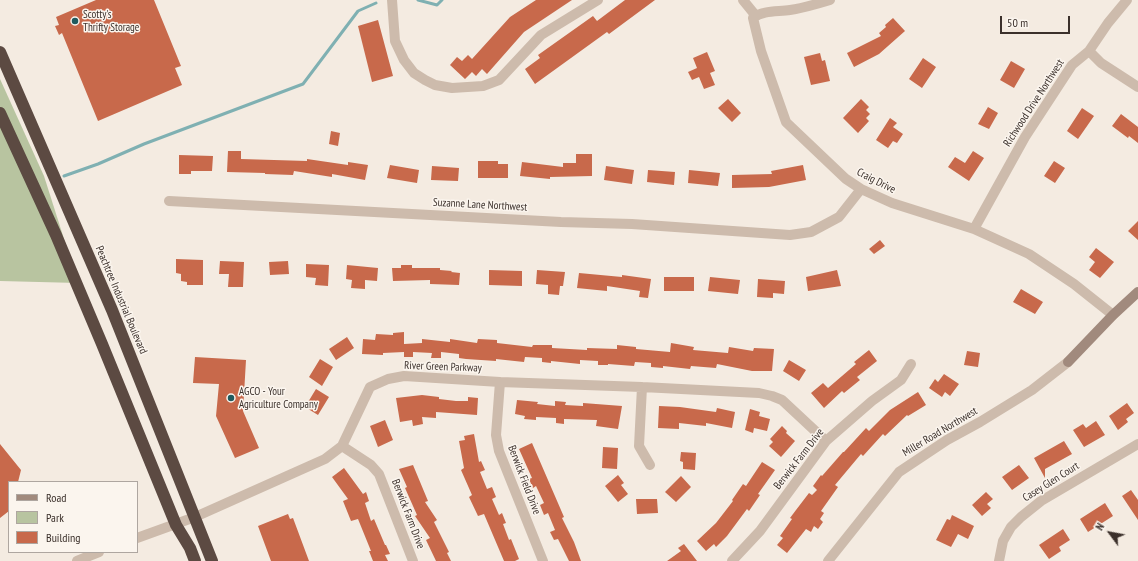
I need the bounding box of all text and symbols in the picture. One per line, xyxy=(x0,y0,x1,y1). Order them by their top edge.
place label: Scotty's Thrifty Storage xyxy=(83,8,139,34)
scale bar xyxy=(1002,8,1072,34)
text: 50 m xyxy=(1007,15,1028,30)
marker: Scotty's Thrifty Storage xyxy=(70,16,80,26)
street label: Richwood Drive Northwest xyxy=(1001,57,1067,149)
street label: Craig Drive xyxy=(854,166,898,196)
street label: Suzanne Lane Northwest xyxy=(433,196,527,214)
street label: Peachtree Industrial Boulevard xyxy=(92,244,150,356)
street label: River Green Parkway xyxy=(404,359,482,375)
place label: AGCO - Your Agriculture Company xyxy=(239,385,318,411)
marker: AGCO - Your Agriculture Company xyxy=(226,393,236,403)
street label: Miller Road Northwest xyxy=(900,404,980,460)
street label: Berwick Farm Drive xyxy=(771,426,827,492)
street label: Berwick Field Drive xyxy=(505,443,543,517)
street label: Casey Glen Court xyxy=(1020,459,1082,505)
street label: Berwick Farm Drive xyxy=(389,477,427,551)
legend xyxy=(8,481,138,553)
text: Road xyxy=(46,490,66,505)
text: Park xyxy=(46,510,64,525)
north arrow xyxy=(1090,513,1130,553)
text: N xyxy=(1092,520,1107,533)
text: Building xyxy=(46,530,81,545)

